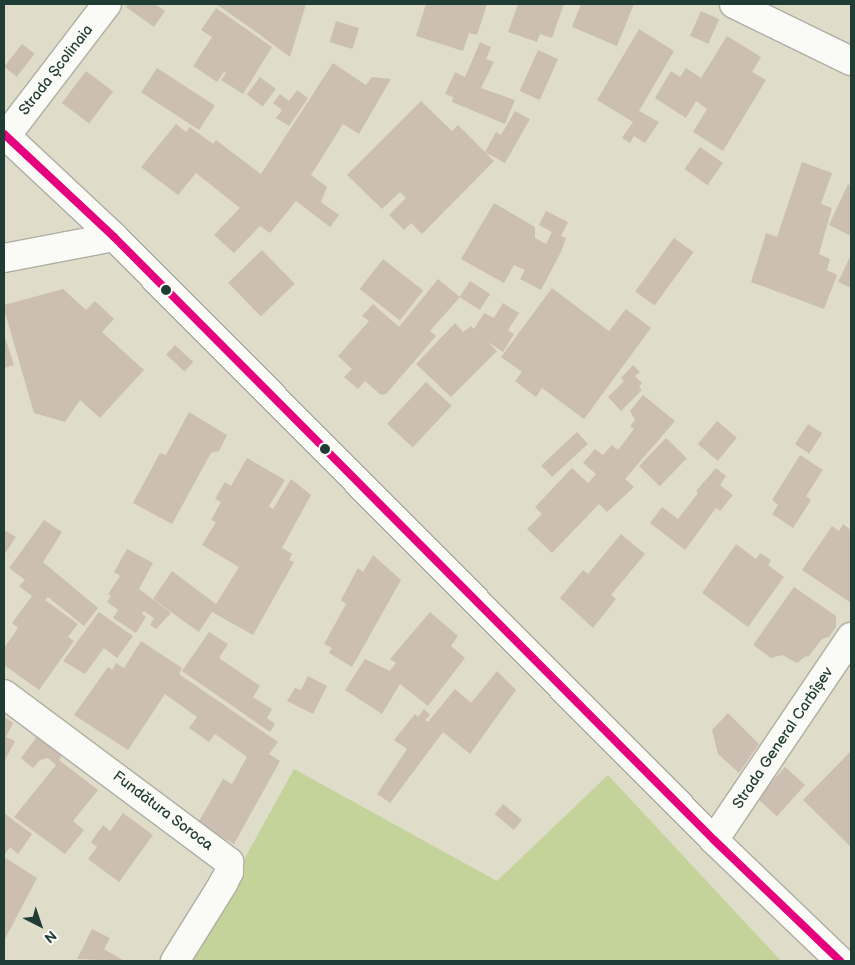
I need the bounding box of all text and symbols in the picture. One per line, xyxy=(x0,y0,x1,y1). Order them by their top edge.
street label: Strada Școlinaia xyxy=(15,21,97,119)
unlabelled marker xyxy=(161,285,171,295)
unlabelled marker xyxy=(320,444,330,454)
street label: Strada General Carbîșev xyxy=(729,664,837,812)
street label: Fundătura Sorocа xyxy=(109,767,217,855)
north arrow xyxy=(15,900,65,950)
text: N xyxy=(41,927,60,947)

